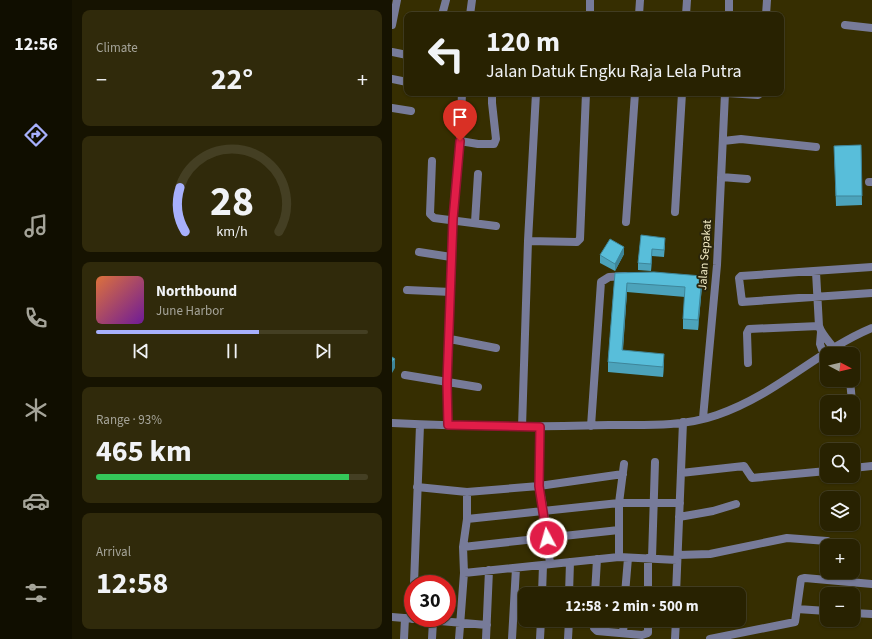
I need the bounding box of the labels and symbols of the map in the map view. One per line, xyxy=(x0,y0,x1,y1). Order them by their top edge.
pin xyxy=(443,100,477,141)
street label: Jalan Sepakat xyxy=(694,219,716,291)
north arrow xyxy=(820,347,860,387)
position arrow xyxy=(526,517,568,559)
speed limit sign: 30 xyxy=(404,575,456,627)

